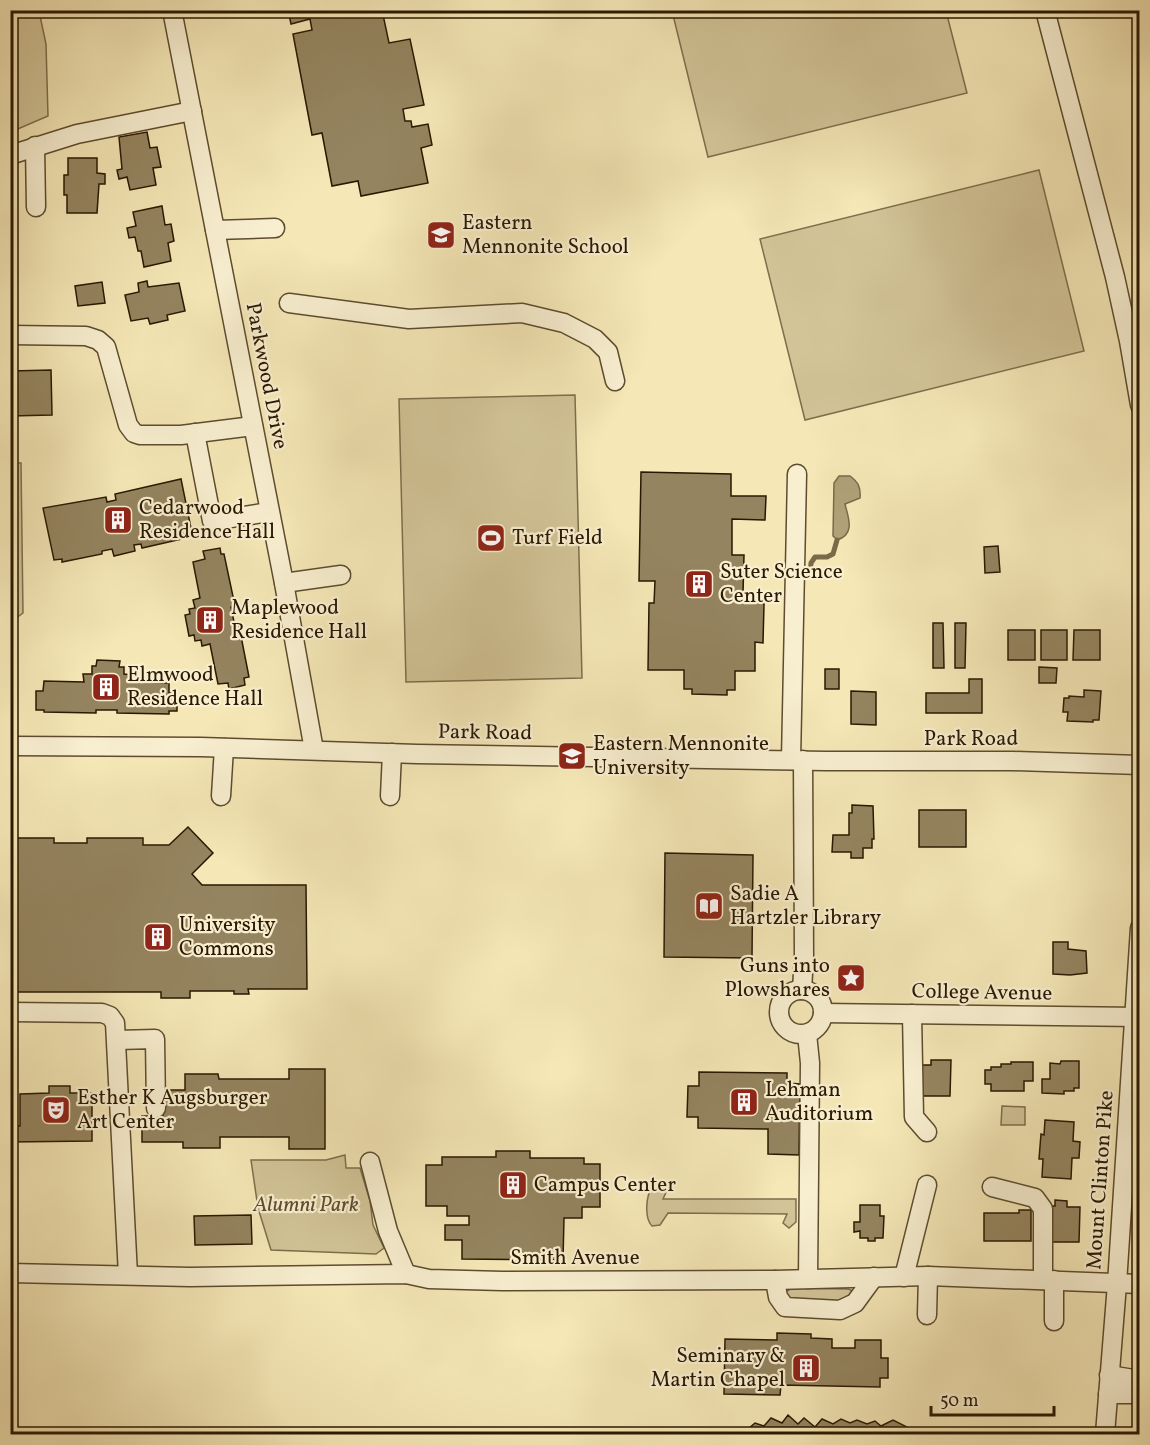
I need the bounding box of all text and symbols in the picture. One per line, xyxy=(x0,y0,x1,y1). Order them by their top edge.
place label: Eastern Mennonite School xyxy=(462,209,629,262)
school or university icon: Eastern Mennonite School xyxy=(425,219,457,251)
street label: Parkwood Drive xyxy=(238,300,294,452)
place label: Cedarwood Residence Hall xyxy=(139,494,275,547)
building icon: Cedarwood Residence Hall xyxy=(102,504,134,536)
sports icon: Turf Field xyxy=(475,522,507,554)
place label: Turf Field xyxy=(512,524,603,553)
place label: Suter Science Center xyxy=(720,558,843,611)
building icon: Suter Science Center xyxy=(683,568,715,600)
place label: Maplewood Residence Hall xyxy=(231,594,367,647)
building icon: Maplewood Residence Hall xyxy=(194,604,226,636)
place label: Elmwood Residence Hall xyxy=(127,661,263,714)
building icon: Elmwood Residence Hall xyxy=(90,671,122,703)
street label: Park Road xyxy=(437,718,533,748)
street label: Park Road xyxy=(924,725,1018,754)
place label: Eastern Mennonite University xyxy=(593,730,769,783)
school or university icon: Eastern Mennonite University xyxy=(556,740,588,772)
place label: Sadie A Hartzler Library xyxy=(730,880,882,933)
library icon: Sadie A Hartzler Library xyxy=(693,890,725,922)
place label: University Commons xyxy=(179,911,276,964)
building icon: University Commons xyxy=(142,921,174,953)
place label: Guns into Plowshares xyxy=(725,952,830,1005)
place icon: Guns into Plowshares xyxy=(835,962,867,994)
street label: College Avenue xyxy=(911,977,1053,1009)
place label: Lehman Auditorium xyxy=(765,1076,873,1129)
place label: Esther K Augsburger Art Center xyxy=(77,1084,268,1137)
building icon: Lehman Auditorium xyxy=(728,1086,760,1118)
street label: Mount Clinton Pike xyxy=(1080,1089,1122,1271)
theatre icon: Esther K Augsburger Art Center xyxy=(40,1094,72,1126)
building icon: Campus Center xyxy=(497,1169,529,1201)
place label: Campus Center xyxy=(534,1171,676,1200)
park label: Alumni Park xyxy=(252,1191,359,1220)
street label: Smith Avenue xyxy=(510,1244,640,1273)
place label: Seminary & Martin Chapel xyxy=(651,1342,785,1395)
building icon: Seminary & Martin Chapel xyxy=(790,1352,822,1384)
scale bar xyxy=(931,1379,1054,1417)
text: 50 m xyxy=(940,1389,979,1414)

